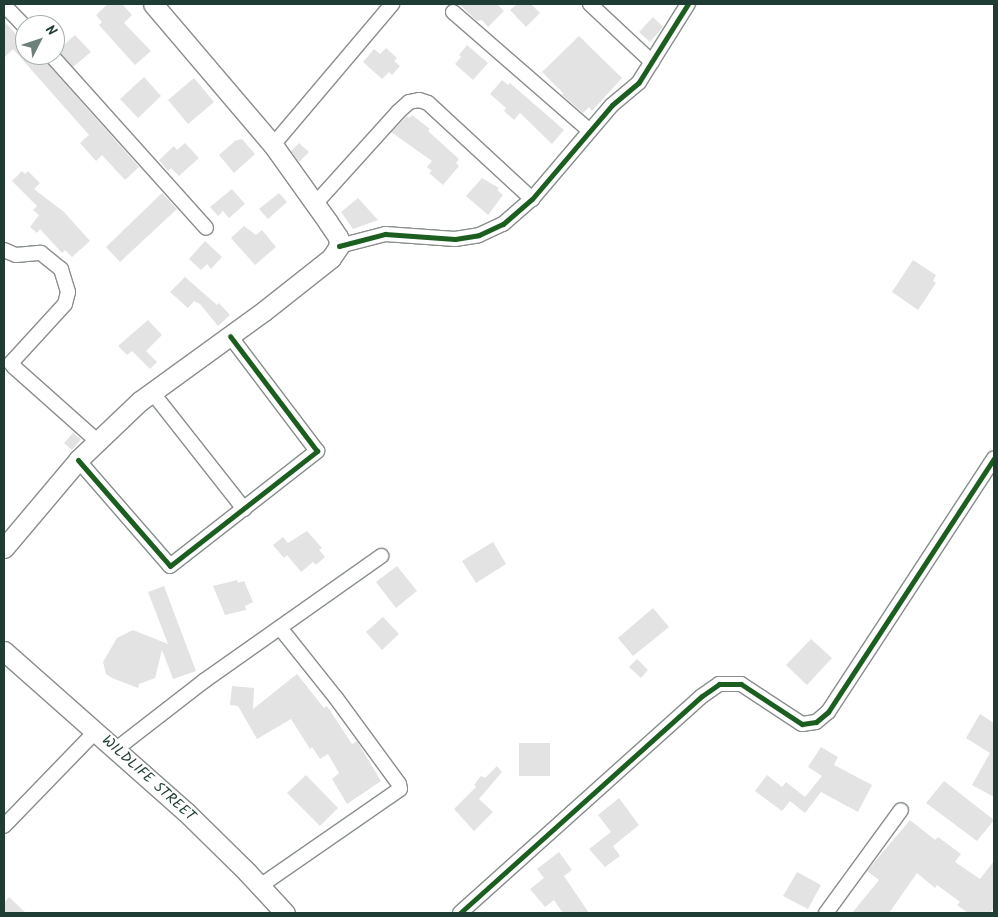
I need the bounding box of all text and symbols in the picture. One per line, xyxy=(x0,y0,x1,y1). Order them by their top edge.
north arrow xyxy=(15,15,65,65)
text: N xyxy=(39,20,62,41)
street label: WILDLIFE STREET xyxy=(97,732,199,826)

